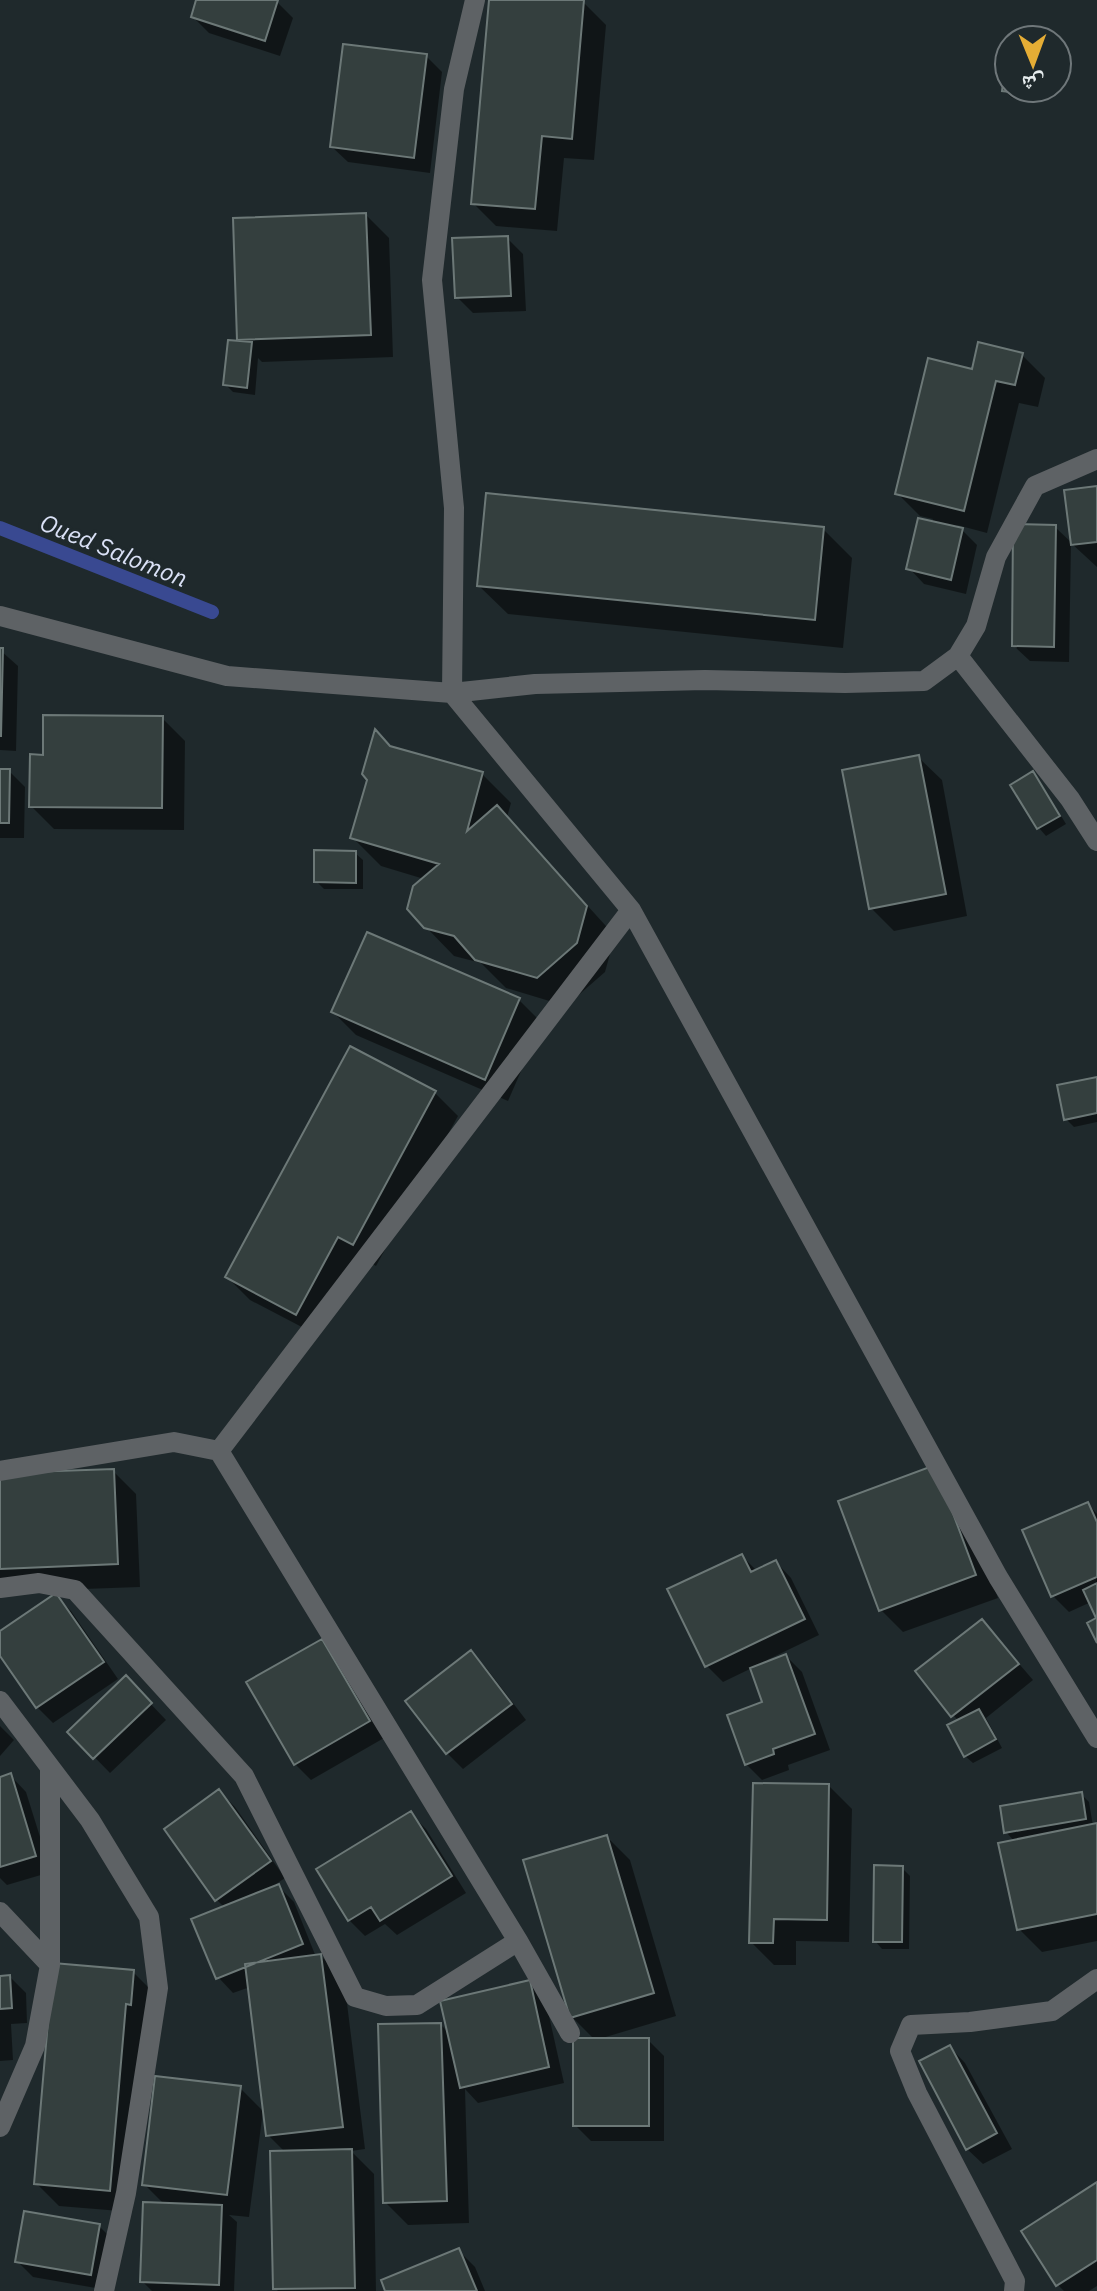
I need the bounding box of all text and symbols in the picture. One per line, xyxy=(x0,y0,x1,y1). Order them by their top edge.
north arrow xyxy=(993,24,1073,104)
text: ش xyxy=(1021,70,1045,99)
water label: Oued Salomon xyxy=(36,506,192,594)

